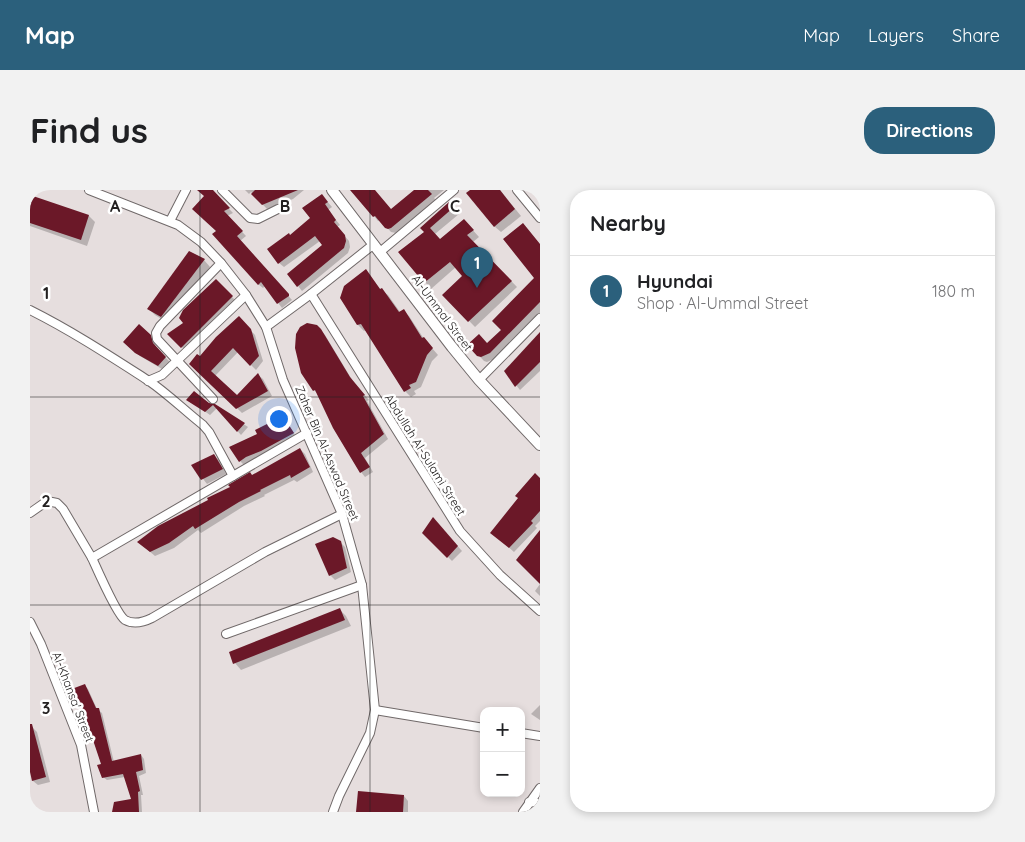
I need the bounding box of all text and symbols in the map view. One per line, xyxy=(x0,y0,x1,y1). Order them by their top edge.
text: Map xyxy=(25,20,75,50)
text: Map xyxy=(803,24,840,47)
text: Layers xyxy=(868,24,924,47)
text: Share xyxy=(952,24,1000,47)
button: Directions xyxy=(864,107,995,154)
text: Find us xyxy=(30,108,148,152)
text: A xyxy=(110,196,121,216)
text: B xyxy=(280,196,290,216)
text: C xyxy=(450,196,460,216)
text: Nearby xyxy=(590,210,666,236)
pin: 1 xyxy=(461,247,493,288)
text: Hyundai xyxy=(637,269,713,293)
street label: Al-Ummal Street xyxy=(409,272,476,354)
text: 1 xyxy=(603,281,609,301)
text: 180 m xyxy=(932,281,975,301)
text: 1 xyxy=(43,283,49,303)
text: Shop · Al-Ummal Street xyxy=(637,293,809,313)
street label: Zaher Bin Al-Aswad Street xyxy=(292,383,363,523)
street label: Abdullah Al-Sulami Street xyxy=(382,391,469,518)
your location xyxy=(266,406,292,432)
text: 2 xyxy=(41,491,51,511)
street label: Al-Khansa' Street xyxy=(49,649,98,744)
text: 3 xyxy=(42,698,50,718)
map controls xyxy=(480,707,525,797)
button: + xyxy=(480,707,525,752)
button: − xyxy=(480,752,525,797)

